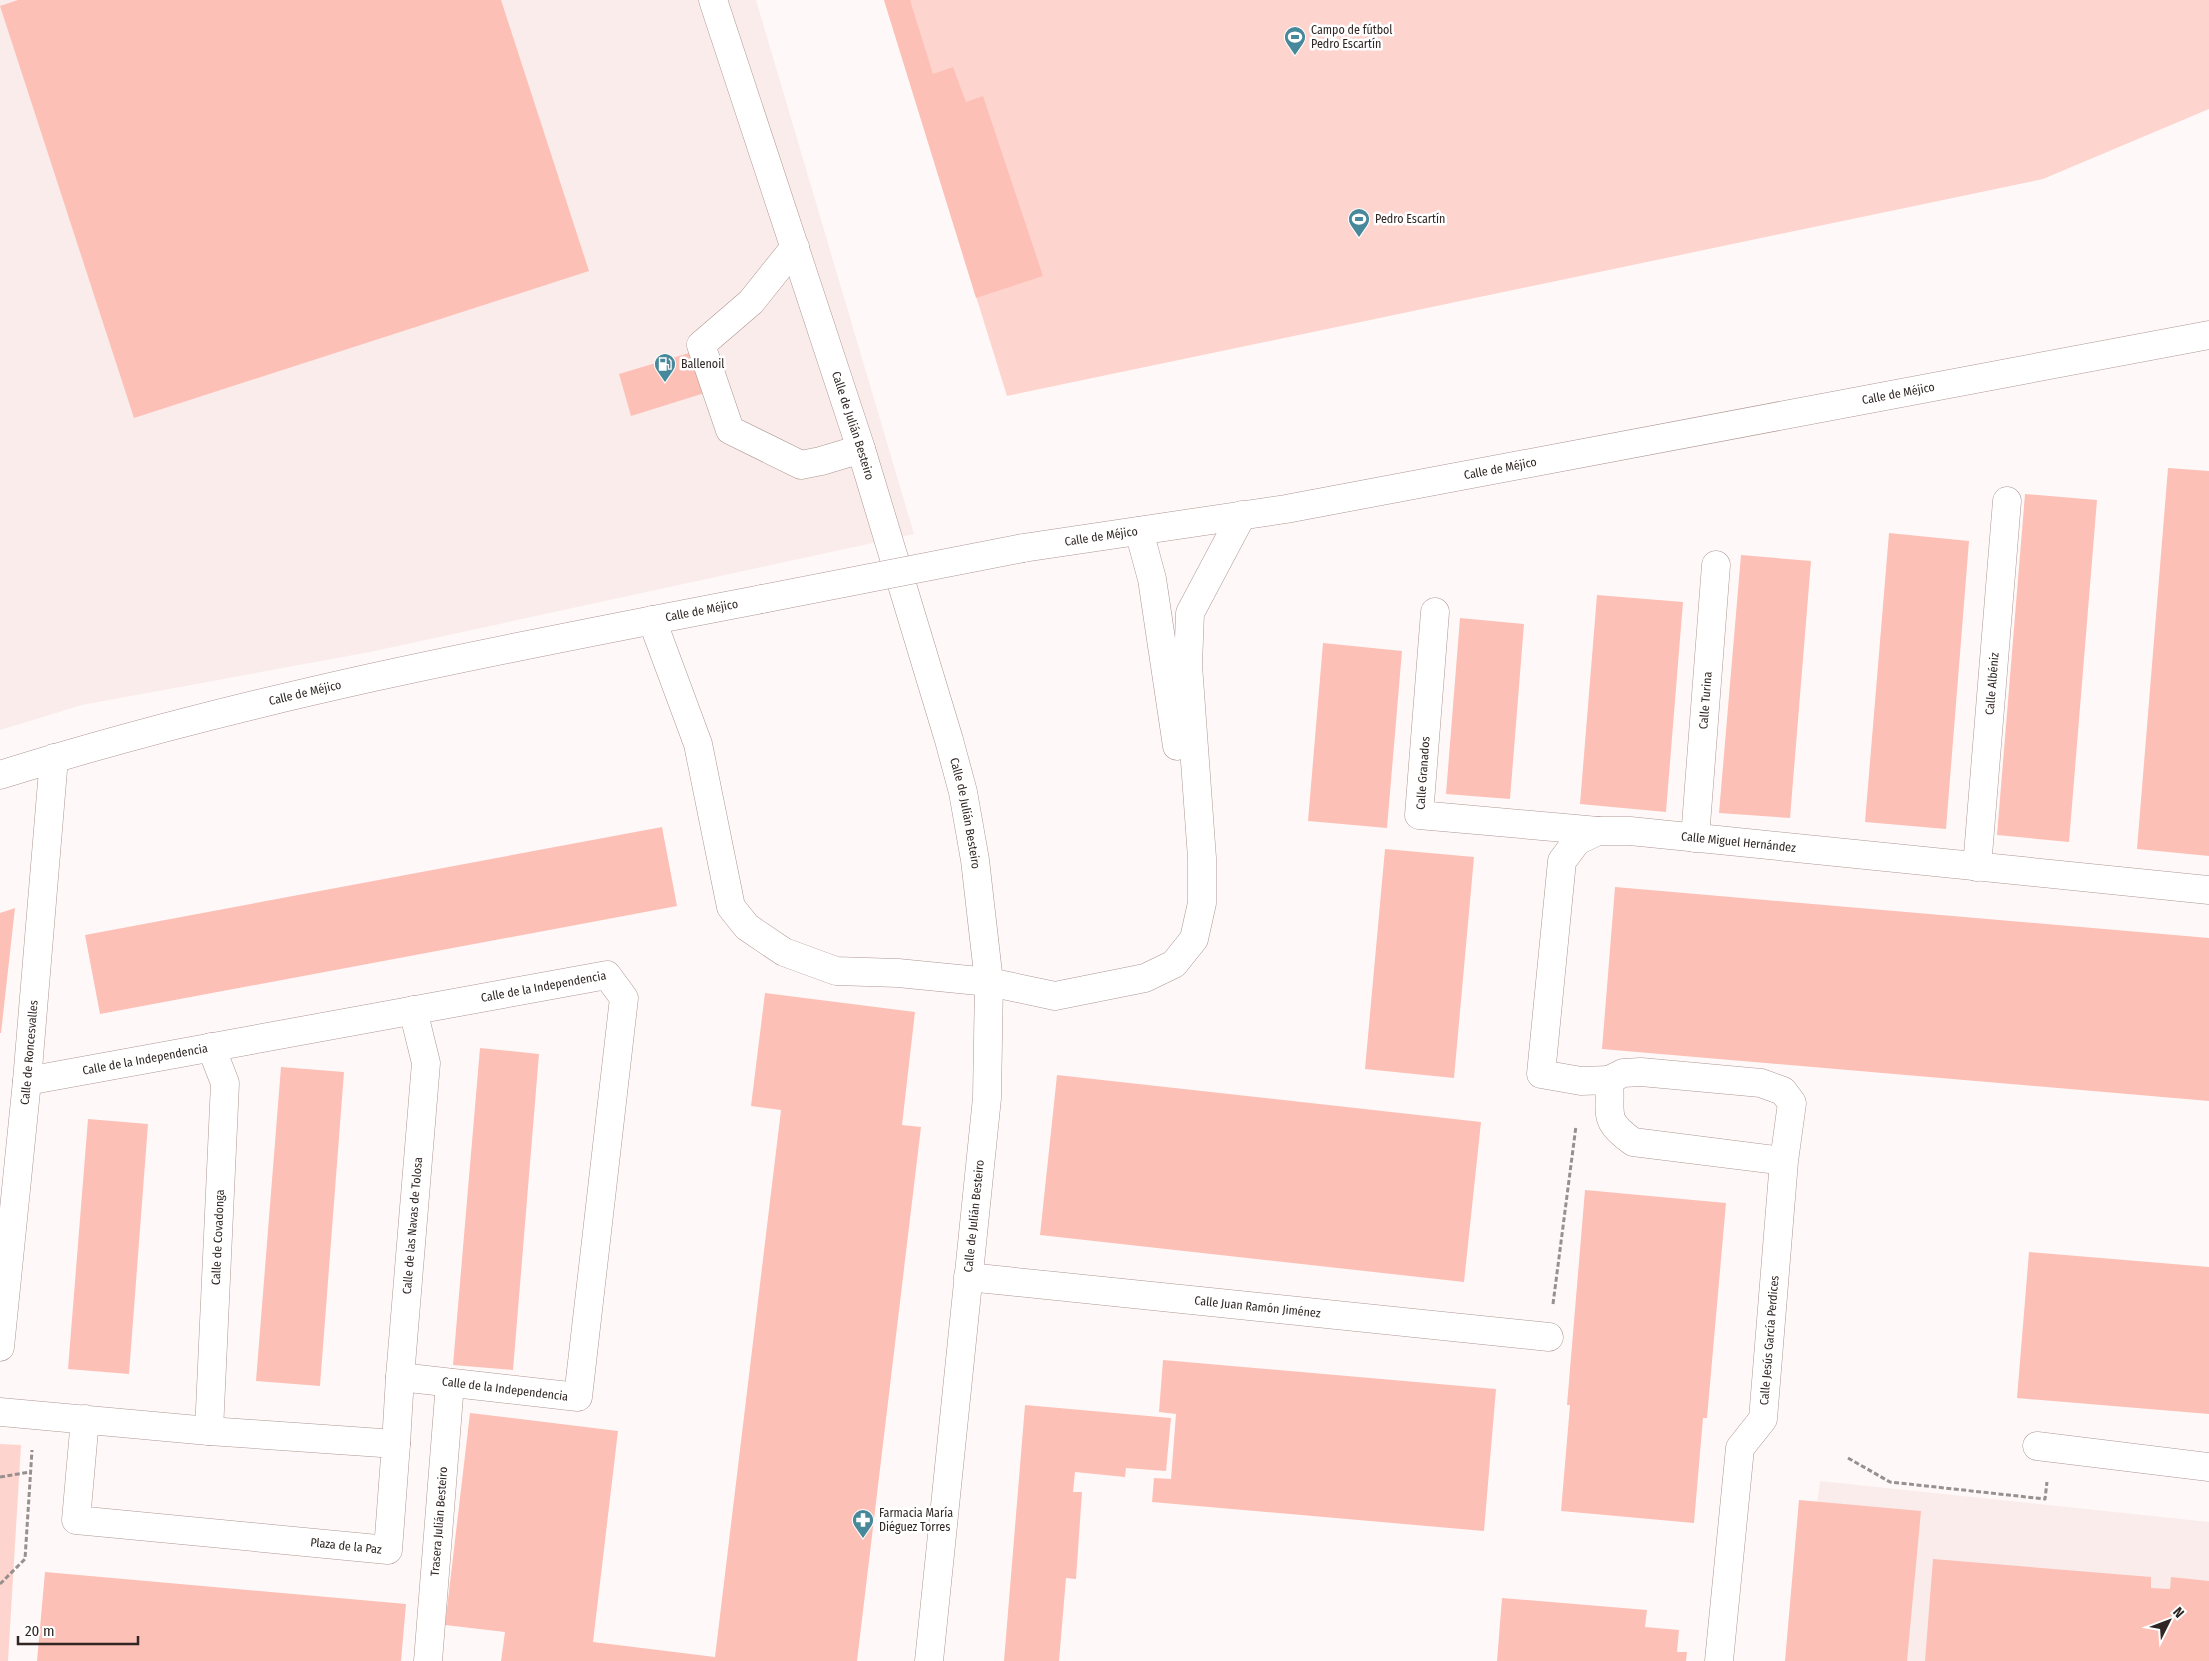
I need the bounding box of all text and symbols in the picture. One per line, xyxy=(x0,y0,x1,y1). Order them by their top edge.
place label: Campo de fútbol Pedro Escartín xyxy=(1311,23,1393,51)
sports icon: Campo de fútbol Pedro Escartín xyxy=(1283,25,1307,56)
sports icon: Pedro Escartín xyxy=(1347,207,1371,238)
place label: Pedro Escartín xyxy=(1375,212,1445,226)
fuel station icon: Ballenoil xyxy=(653,352,677,383)
place label: Ballenoil xyxy=(681,357,724,371)
street label: Calle de Julián Besteiro xyxy=(829,369,877,482)
street label: Calle de Méjico xyxy=(1861,380,1936,407)
street label: Calle de Méjico xyxy=(1463,455,1538,482)
street label: Calle de Méjico xyxy=(1064,524,1139,549)
street label: Calle de Méjico xyxy=(664,597,739,624)
street label: Calle Albéniz xyxy=(1982,652,2002,715)
street label: Calle Turina xyxy=(1696,671,1715,730)
street label: Calle de Méjico xyxy=(268,678,343,708)
street label: Calle Granados xyxy=(1413,736,1433,810)
street label: Calle de Julián Besteiro xyxy=(947,756,983,870)
street label: Calle Miguel Hernández xyxy=(1681,829,1797,855)
street label: Calle de la Independencia xyxy=(480,968,607,1005)
street label: Calle de Roncesvalles xyxy=(18,999,41,1106)
street label: Calle de la Independencia xyxy=(81,1041,209,1078)
street label: Calle de las Navas de Tolosa xyxy=(400,1156,425,1295)
street label: Calle de Julián Besteiro xyxy=(961,1159,987,1273)
street label: Calle de Covadonga xyxy=(209,1189,227,1285)
street label: Calle Jesús García Perdices xyxy=(1757,1275,1782,1406)
street label: Calle Juan Ramón Jiménez xyxy=(1194,1293,1322,1320)
street label: Calle de la Independencia xyxy=(441,1374,569,1404)
street label: Trasera Julián Besteiro xyxy=(428,1466,450,1577)
place label: Farmacia María Diéguez Torres xyxy=(879,1506,953,1534)
pharmacy icon: Farmacia María Diéguez Torres xyxy=(851,1508,875,1539)
street label: Plaza de la Paz xyxy=(310,1535,383,1557)
north arrow xyxy=(2144,1596,2194,1646)
text: N xyxy=(2169,1604,2187,1621)
scale bar xyxy=(18,1614,138,1646)
text: 20 m xyxy=(25,1622,55,1640)

